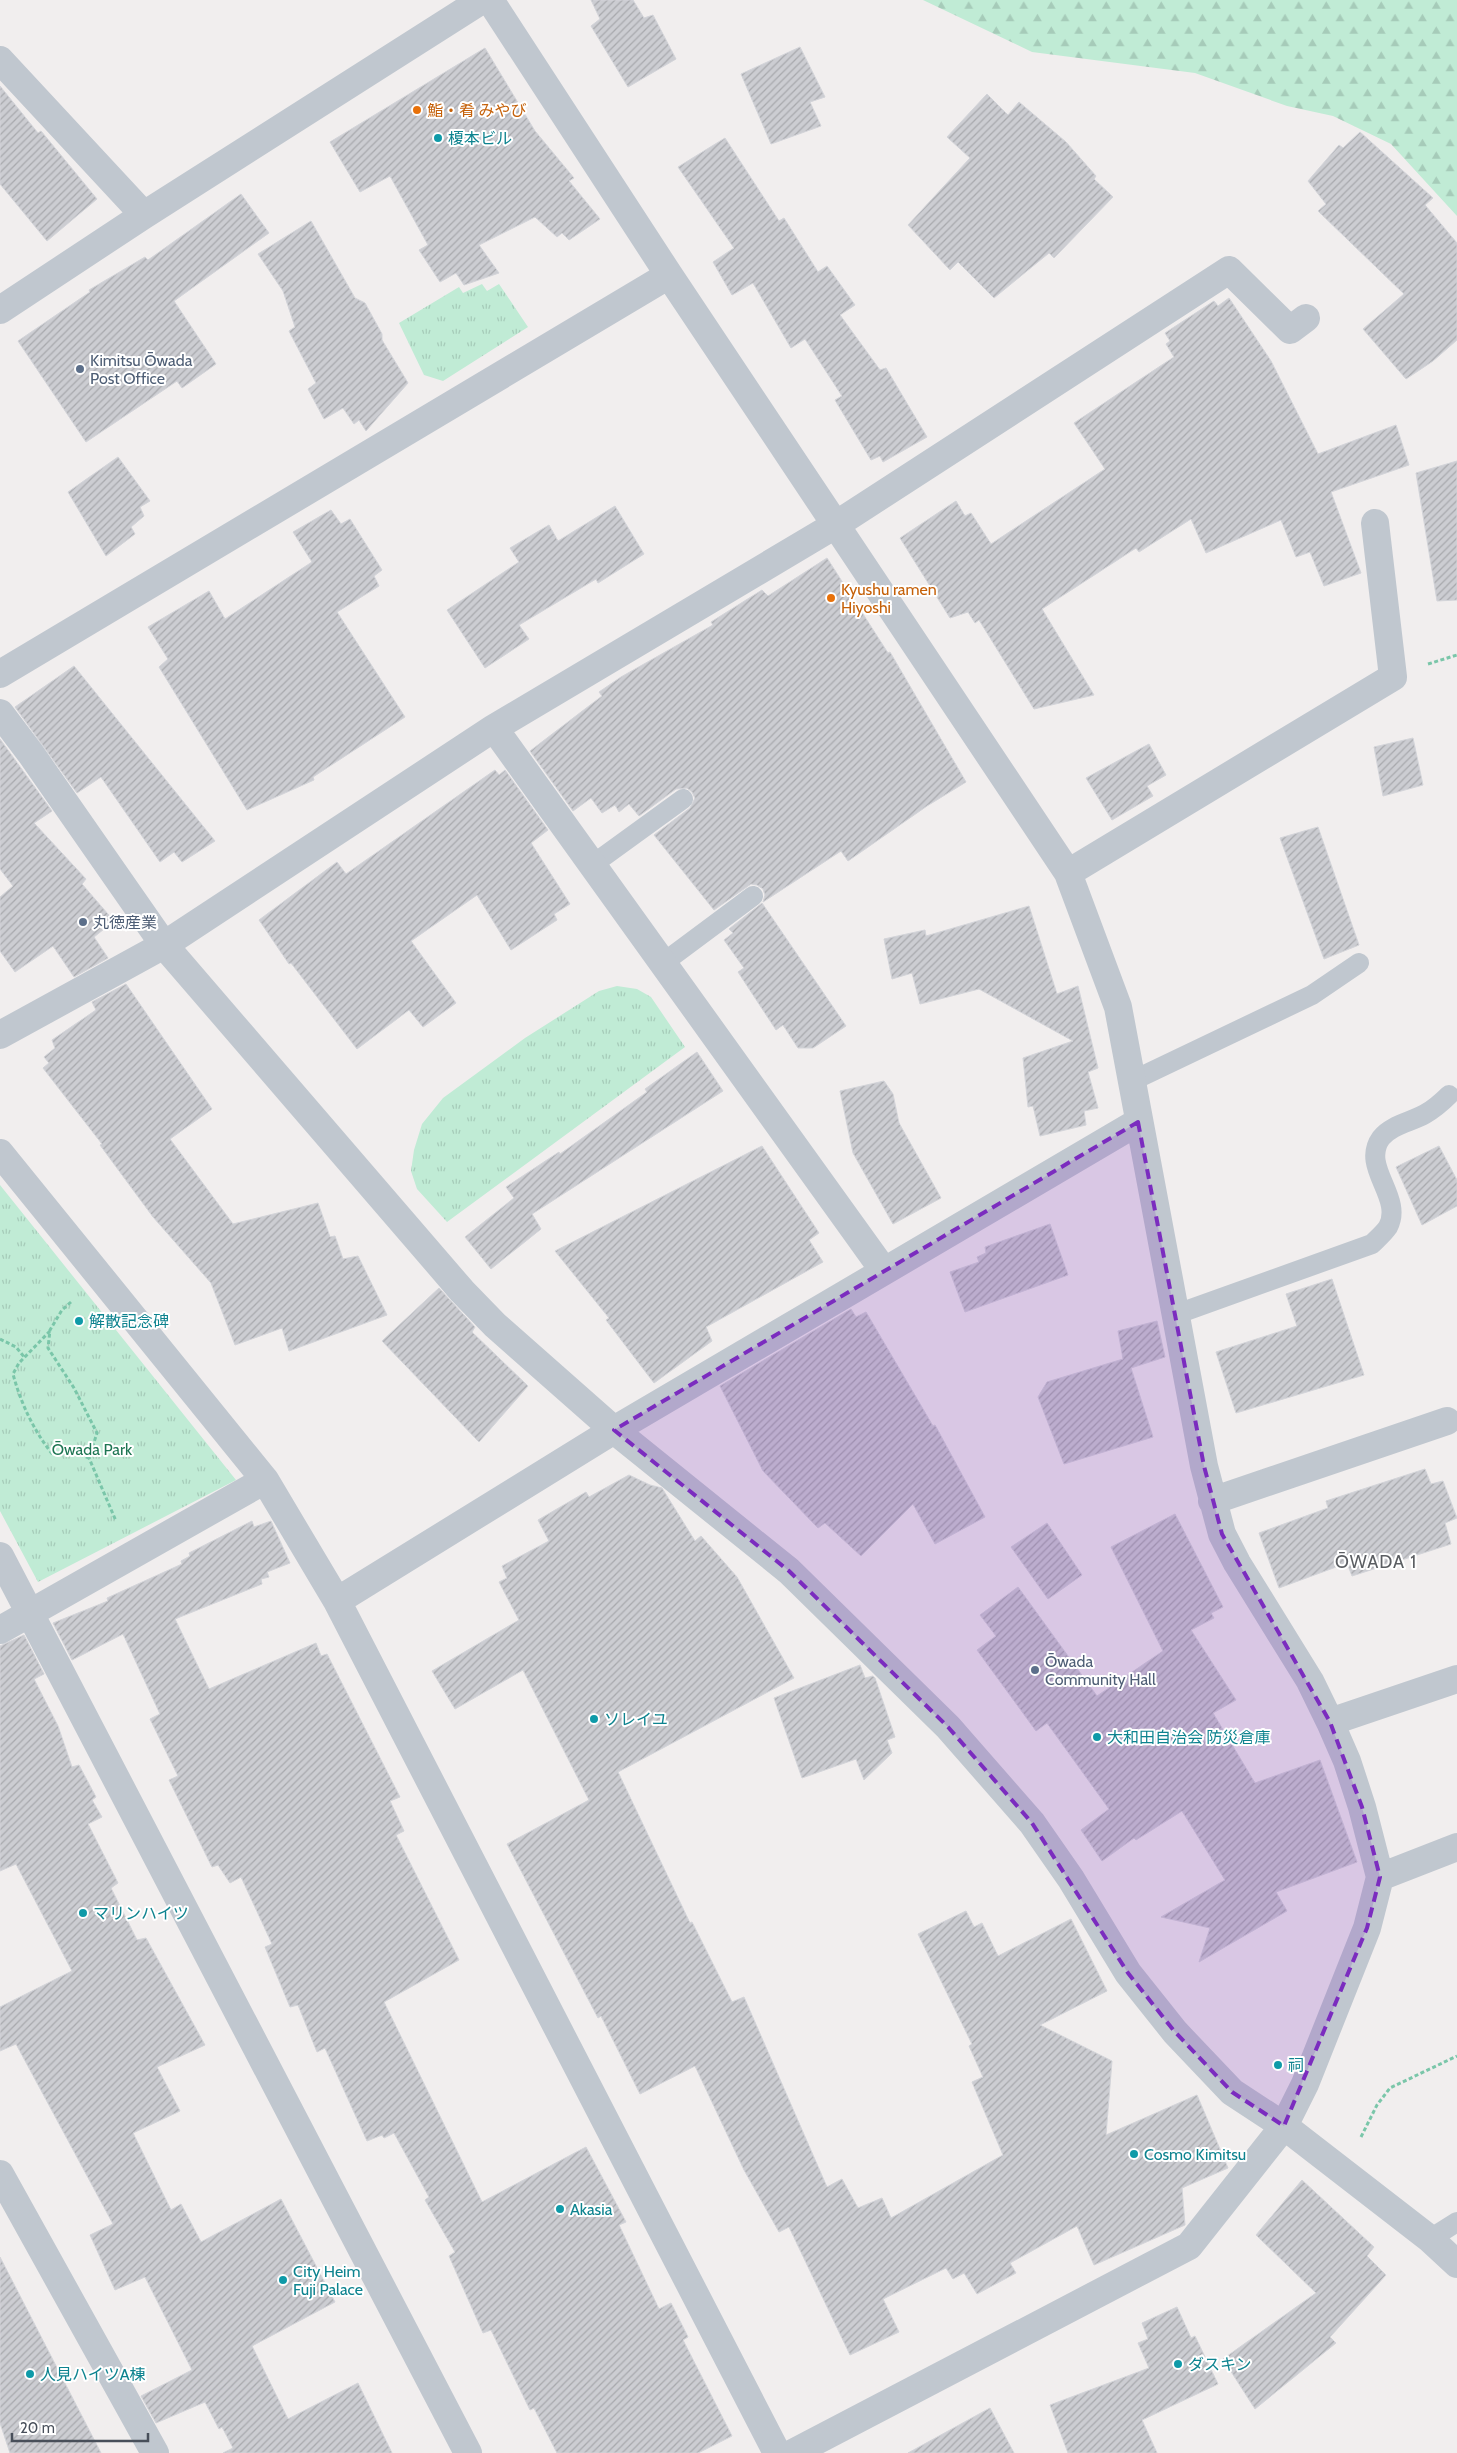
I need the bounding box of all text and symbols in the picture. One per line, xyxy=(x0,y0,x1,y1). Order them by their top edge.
place label: 鮨・肴 みやび xyxy=(427,101,527,120)
marker: 鮨・肴 みやび xyxy=(411,104,423,116)
place label: 榎本ビル xyxy=(448,129,512,148)
marker: 榎本ビル xyxy=(432,132,444,144)
place label: Kimitsu Ōwada Post Office xyxy=(90,351,193,388)
marker: Kimitsu Ōwada Post Office xyxy=(74,363,86,375)
place label: Kyushu ramen Hiyoshi xyxy=(841,580,937,617)
marker: Kyushu ramen Hiyoshi xyxy=(825,592,837,604)
place label: 丸徳産業 xyxy=(93,913,157,932)
marker: 丸徳産業 xyxy=(77,916,89,928)
place label: 解散記念碑 xyxy=(89,1312,169,1331)
marker: 解散記念碑 xyxy=(73,1315,85,1327)
park label: Ōwada Park xyxy=(52,1440,133,1459)
district label: ŌWADA 1 xyxy=(1335,1551,1417,1573)
place label: Ōwada Community Hall xyxy=(1045,1652,1156,1689)
marker: Ōwada Community Hall xyxy=(1029,1664,1041,1676)
place label: ソレイユ xyxy=(604,1710,668,1729)
marker: ソレイユ xyxy=(588,1713,600,1725)
place label: 大和田自治会 防災倉庫 xyxy=(1107,1728,1271,1747)
marker: 大和田自治会 防災倉庫 xyxy=(1091,1731,1103,1743)
place label: マリンハイツ xyxy=(93,1904,189,1923)
marker: マリンハイツ xyxy=(77,1907,89,1919)
place label: 祠 xyxy=(1288,2056,1304,2075)
marker: 祠 xyxy=(1272,2059,1284,2071)
place label: Cosmo Kimitsu xyxy=(1144,2145,1246,2164)
marker: Cosmo Kimitsu xyxy=(1128,2148,1140,2160)
place label: Akasia xyxy=(570,2200,613,2219)
marker: Akasia xyxy=(554,2203,566,2215)
place label: City Heim Fuji Palace xyxy=(293,2262,363,2299)
marker: City Heim Fuji Palace xyxy=(277,2274,289,2286)
place label: ダスキン xyxy=(1188,2355,1252,2374)
marker: ダスキン xyxy=(1172,2358,1184,2370)
place label: 人見ハイツA棟 xyxy=(40,2365,146,2384)
marker: 人見ハイツA棟 xyxy=(24,2368,36,2380)
scale bar xyxy=(12,2410,149,2442)
text: 20 m xyxy=(20,2419,55,2437)

